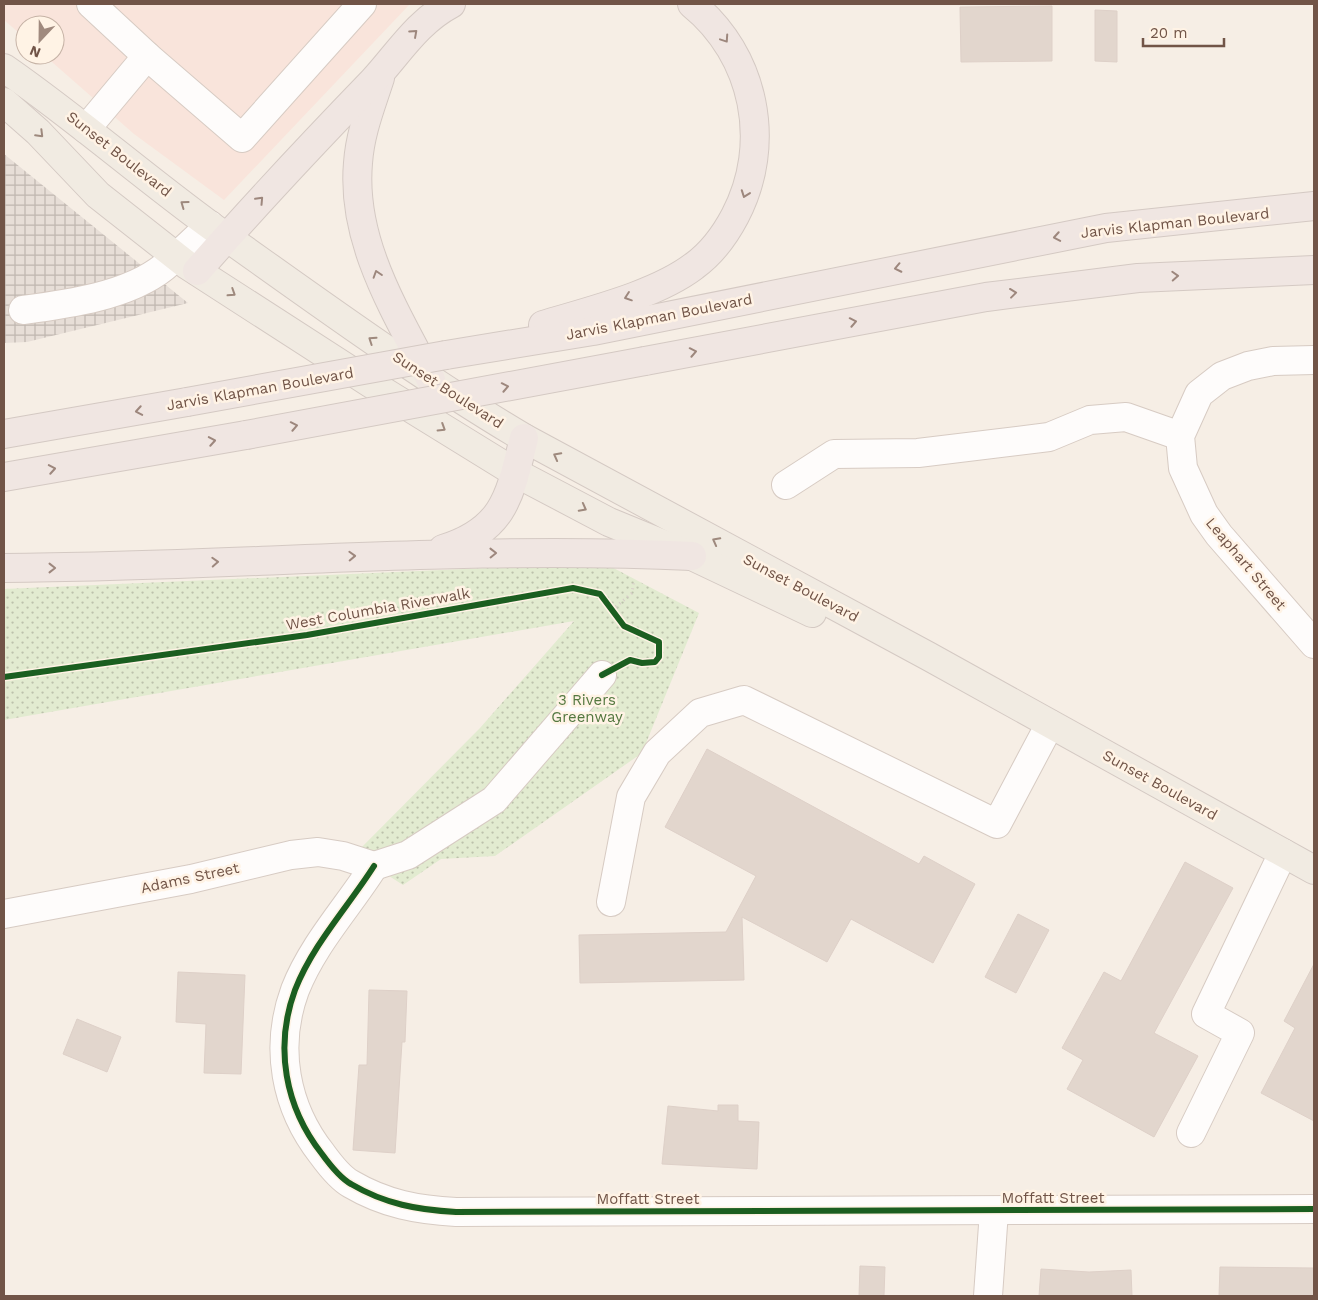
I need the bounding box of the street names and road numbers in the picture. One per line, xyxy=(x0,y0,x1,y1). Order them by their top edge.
street label: Sunset Boulevard xyxy=(63,107,175,201)
street label: Jarvis Klapman Boulevard xyxy=(1080,204,1270,242)
street label: Jarvis Klapman Boulevard xyxy=(564,290,754,344)
street label: Sunset Boulevard xyxy=(389,348,507,432)
street label: Jarvis Klapman Boulevard xyxy=(165,364,355,414)
street label: Leaphart Street xyxy=(1202,514,1290,614)
street label: Sunset Boulevard xyxy=(740,550,862,626)
street label: West Columbia Riverwalk xyxy=(285,584,472,634)
street label: Sunset Boulevard xyxy=(1100,746,1220,824)
street label: Adams Street xyxy=(139,859,242,897)
street label: Moffatt Street xyxy=(1002,1189,1105,1207)
street label: Moffatt Street xyxy=(597,1190,700,1208)

